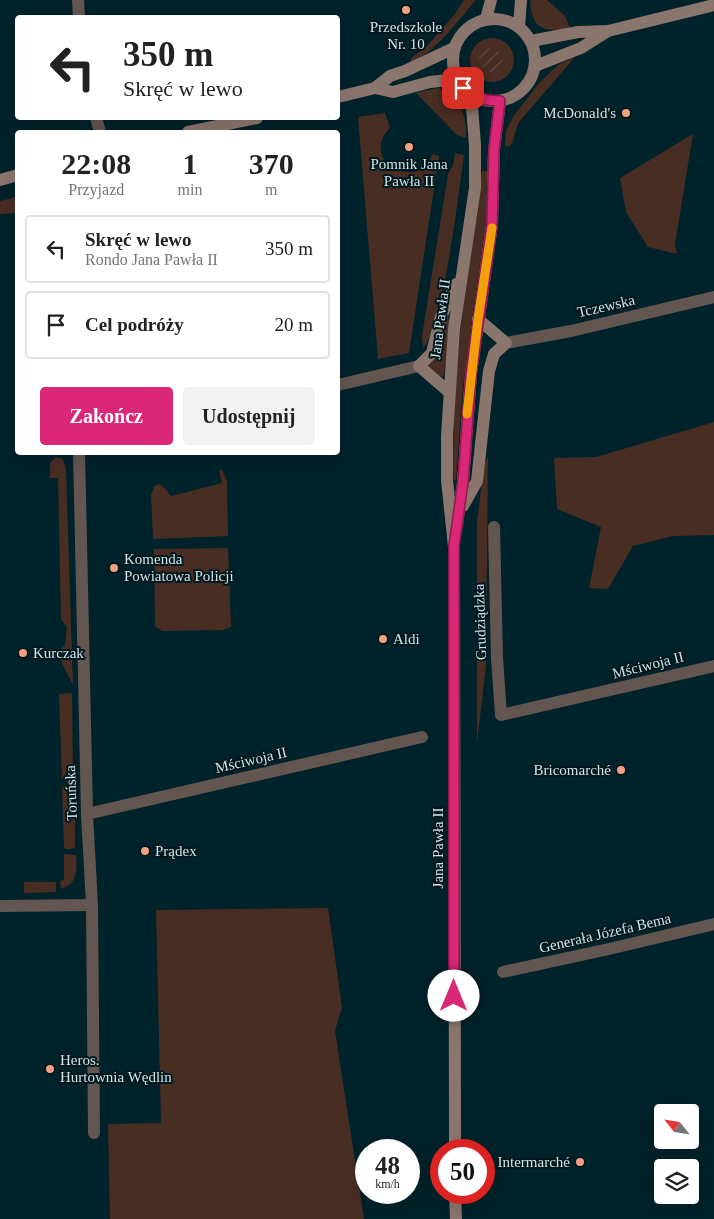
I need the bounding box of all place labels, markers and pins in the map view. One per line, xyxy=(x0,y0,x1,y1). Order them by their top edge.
marker: Przedszkole Nr. 10 xyxy=(400,4,412,16)
place label: Przedszkole Nr. 10 xyxy=(370,19,443,52)
pin xyxy=(442,67,484,109)
place label: McDonald's xyxy=(543,105,616,121)
marker: McDonald's xyxy=(620,107,632,119)
marker: Pomnik Jana Pawła II xyxy=(403,141,415,153)
place label: Pomnik Jana Pawła II xyxy=(370,156,448,189)
place label: Komenda Powiatowa Policji xyxy=(124,551,234,584)
marker: Komenda Powiatowa Policji xyxy=(108,562,120,574)
place label: Aldi xyxy=(393,631,420,647)
marker: Aldi xyxy=(377,633,389,645)
place label: Kurczak xyxy=(33,645,84,661)
marker: Kurczak xyxy=(17,647,29,659)
place label: Bricomarché xyxy=(534,762,611,778)
marker: Bricomarché xyxy=(615,764,627,776)
place label: Prądex xyxy=(155,843,197,859)
marker: Prądex xyxy=(139,845,151,857)
place label: Heros. Hurtownia Wędlin xyxy=(60,1052,172,1085)
marker: Heros. Hurtownia Wędlin xyxy=(44,1063,56,1075)
place label: Intermarché xyxy=(498,1154,570,1170)
marker: Intermarché xyxy=(574,1156,586,1168)

